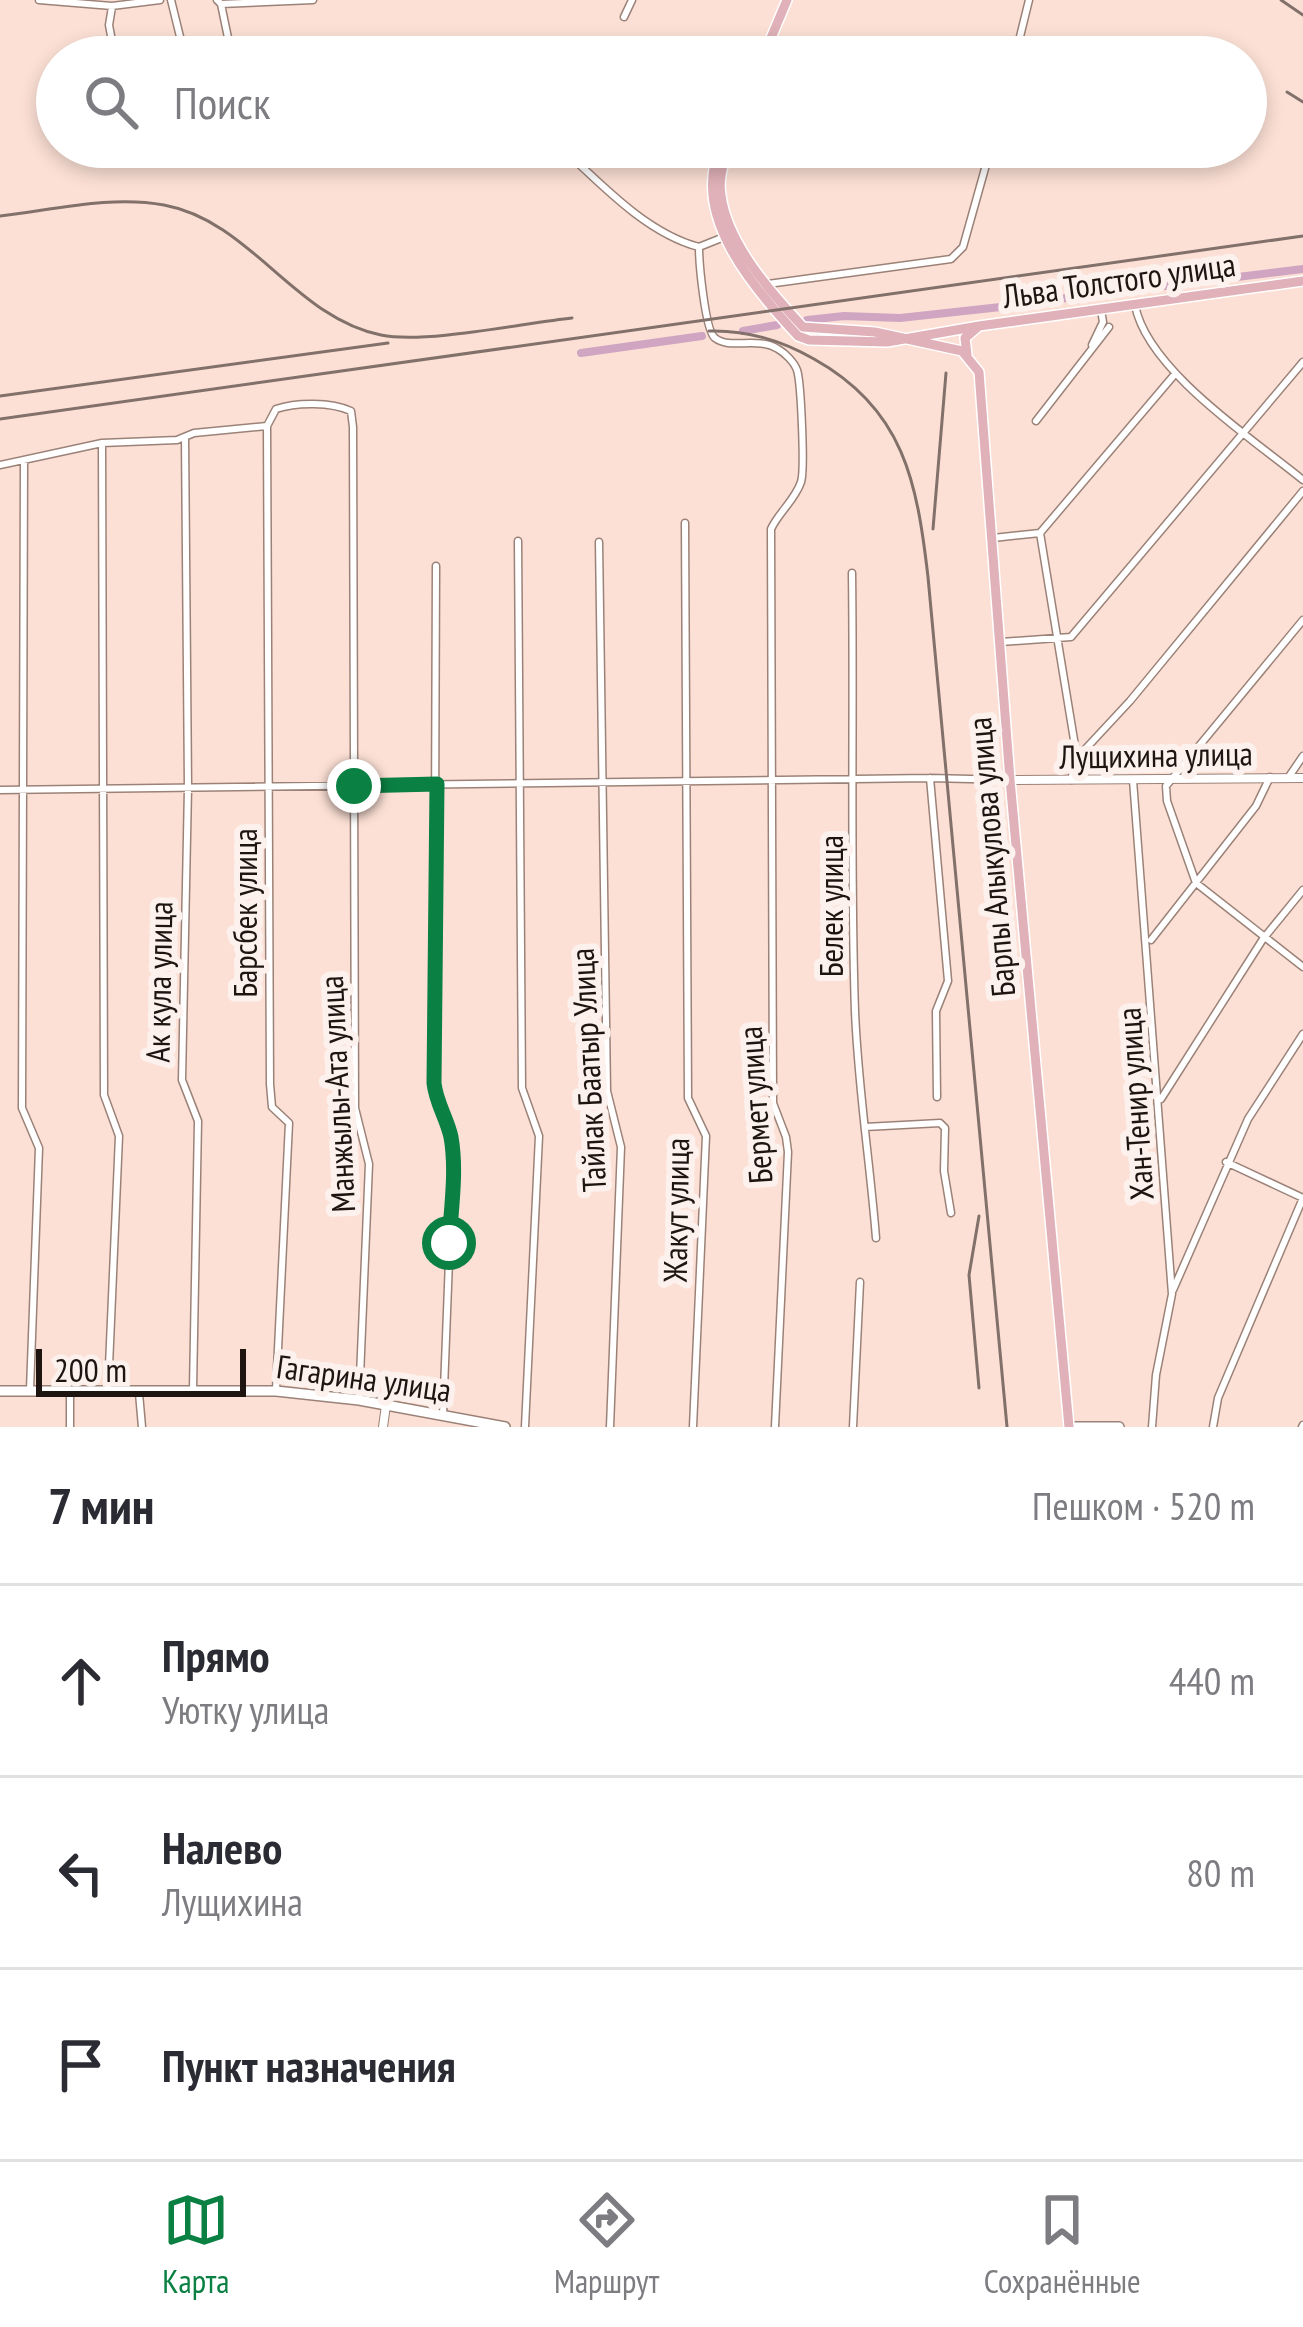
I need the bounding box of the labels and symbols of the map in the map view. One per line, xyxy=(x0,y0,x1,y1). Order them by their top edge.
street label: Льва Толстого улица xyxy=(999,242,1238,317)
street label: Барпы Алыкулова улица xyxy=(957,716,1024,999)
street label: Лущихина улица xyxy=(1058,731,1253,778)
route end xyxy=(327,759,381,813)
street label: Барсбек улица xyxy=(223,828,266,998)
street label: Белек улица xyxy=(809,835,852,977)
street label: Ак кула улица xyxy=(136,901,181,1063)
street label: Тайлак Баатыр Улица xyxy=(560,947,615,1193)
street label: Манжылы-Ата улица xyxy=(309,975,364,1213)
street label: Хан-Тенир улица xyxy=(1106,1006,1163,1202)
street label: Бермет улица xyxy=(728,1025,781,1185)
street label: Жакут улица xyxy=(653,1137,698,1284)
route start xyxy=(422,1216,476,1270)
scale bar xyxy=(36,1343,246,1396)
street label: Гагарина улица xyxy=(274,1344,454,1411)

